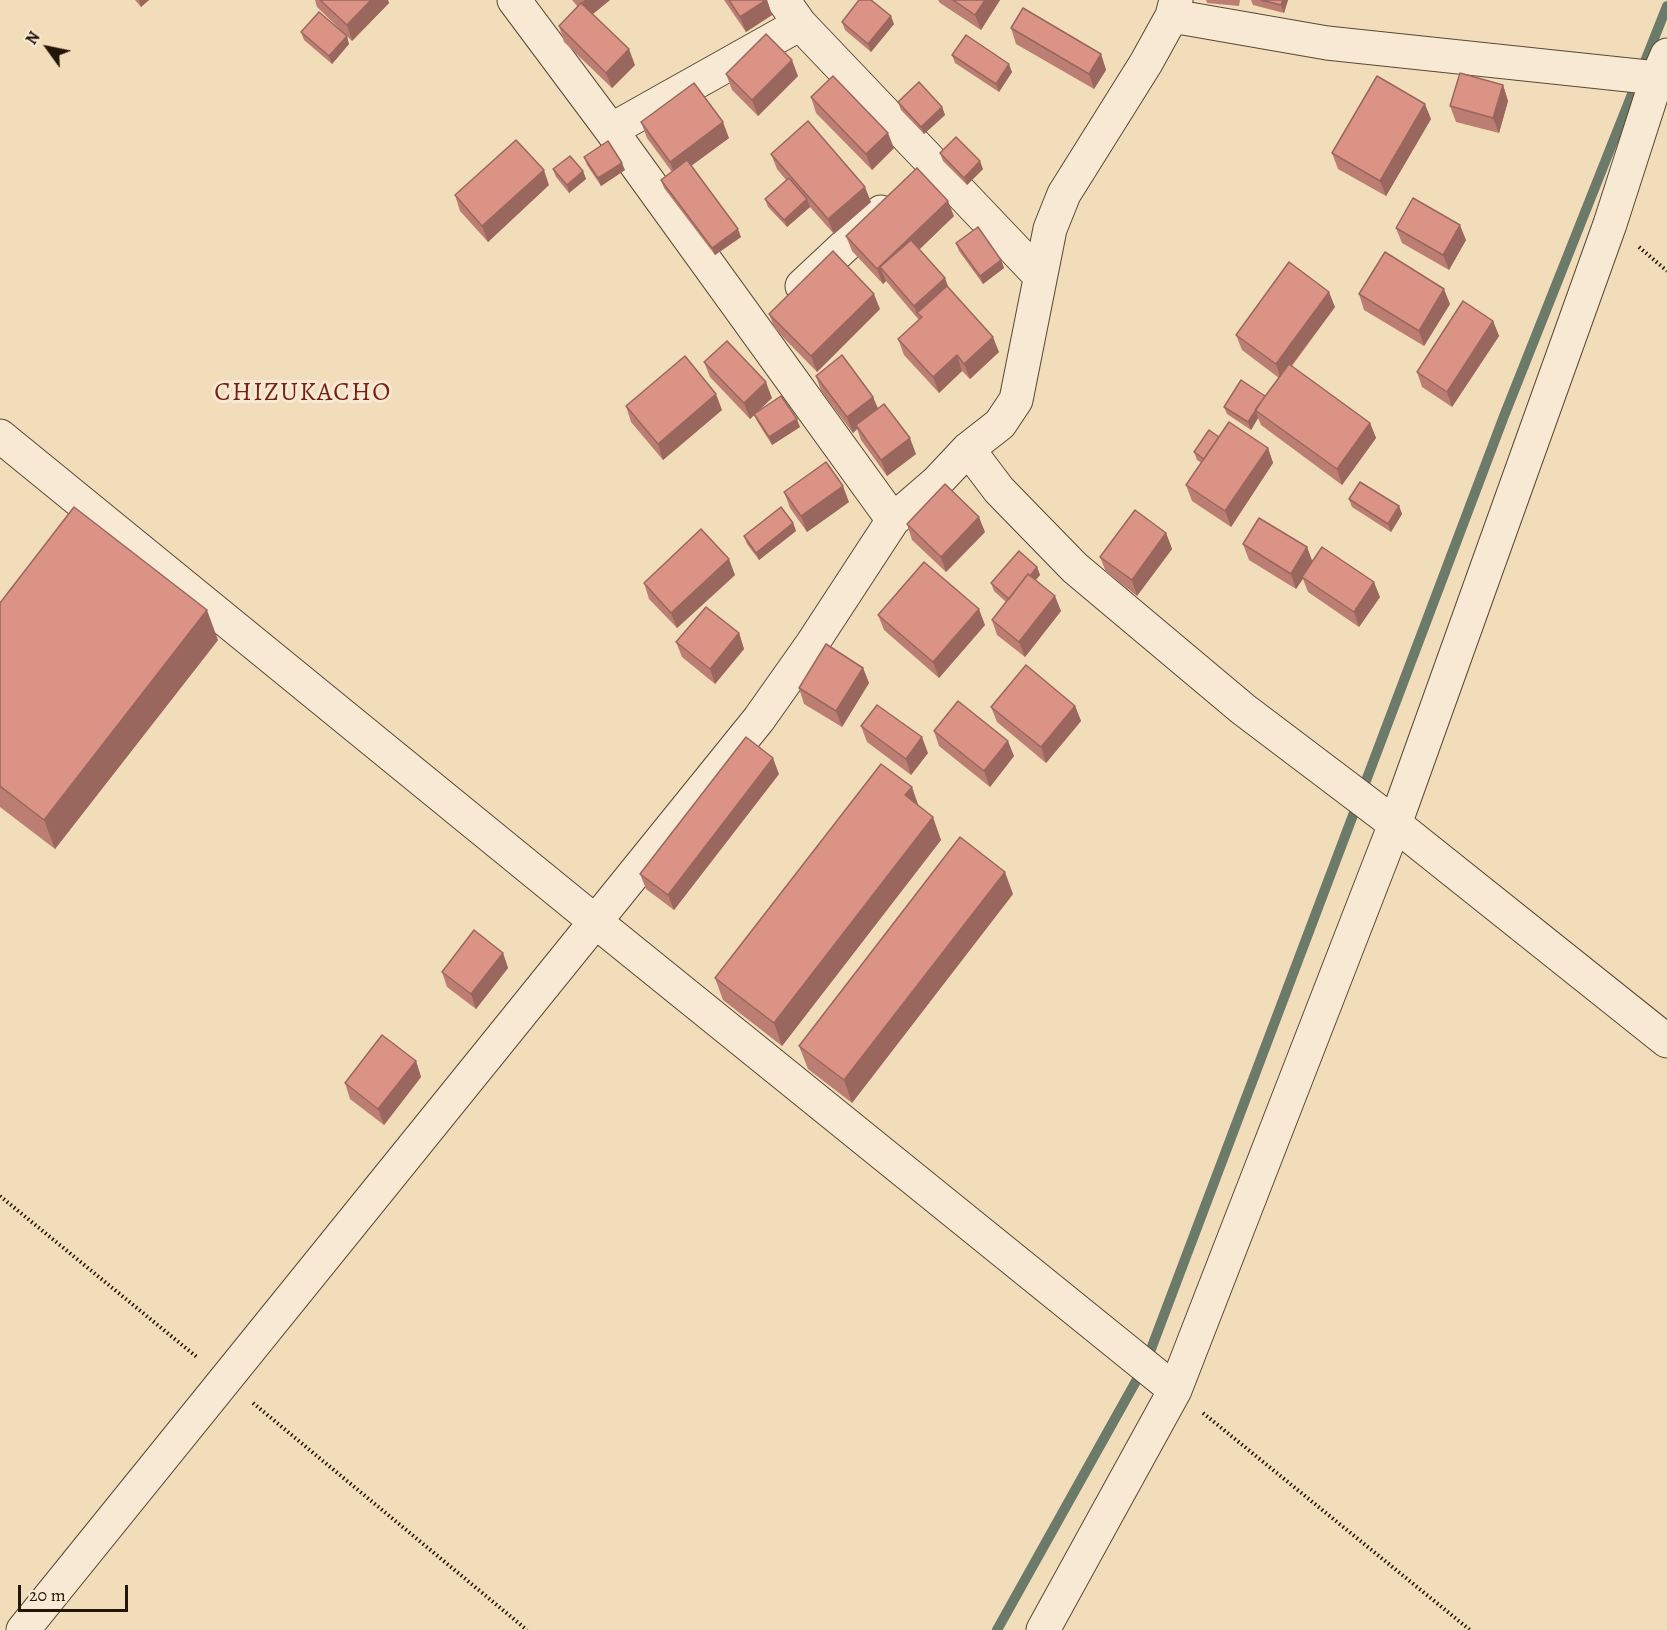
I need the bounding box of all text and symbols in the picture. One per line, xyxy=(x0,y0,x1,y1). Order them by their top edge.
north arrow xyxy=(18,18,78,78)
text: N xyxy=(21,27,45,49)
district label: CHIZUKACHO xyxy=(214,378,392,410)
scale bar xyxy=(21,1573,130,1611)
text: 20 m xyxy=(29,1583,66,1607)

